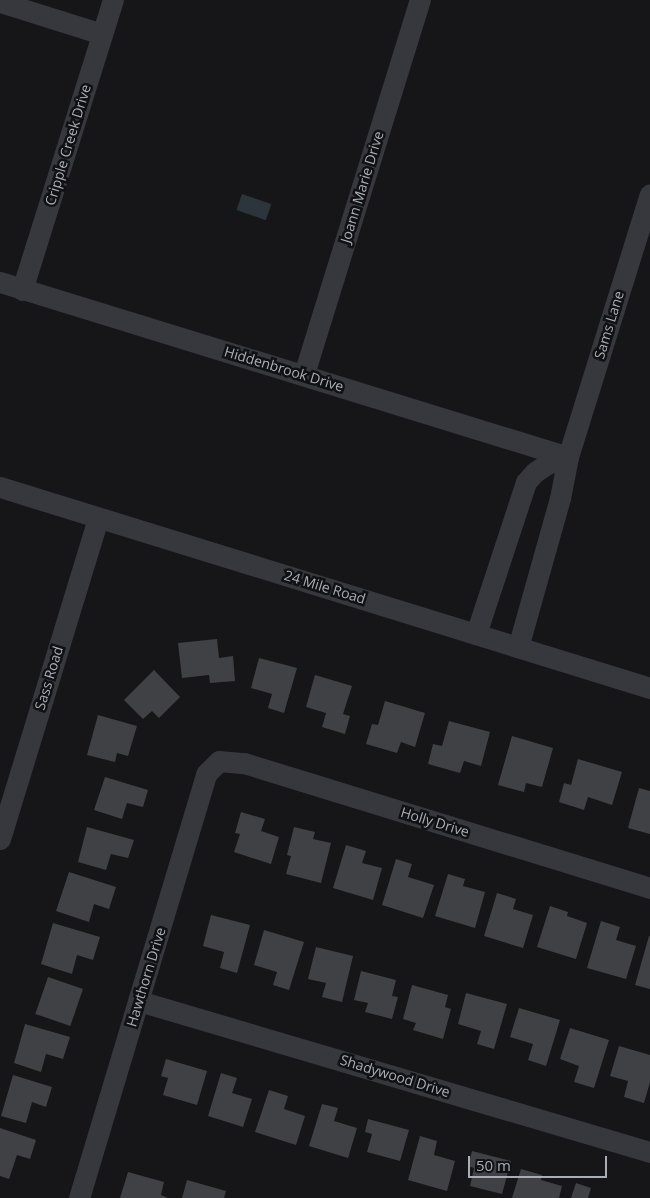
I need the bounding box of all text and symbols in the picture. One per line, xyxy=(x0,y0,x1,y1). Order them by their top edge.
street label: Cripple Creek Drive xyxy=(42,82,94,208)
street label: Joann Marie Drive xyxy=(337,129,387,245)
street label: Sams Lane xyxy=(591,289,627,361)
street label: Hiddenbrook Drive xyxy=(222,343,346,395)
street label: 24 Mile Road xyxy=(282,567,368,607)
street label: Sass Road xyxy=(31,644,67,712)
street label: Holly Drive xyxy=(399,804,471,840)
street label: Hawthorn Drive xyxy=(123,925,169,1029)
street label: Shadywood Drive xyxy=(338,1051,452,1101)
scale bar xyxy=(470,1146,609,1178)
text: 50 m xyxy=(476,1155,511,1175)

